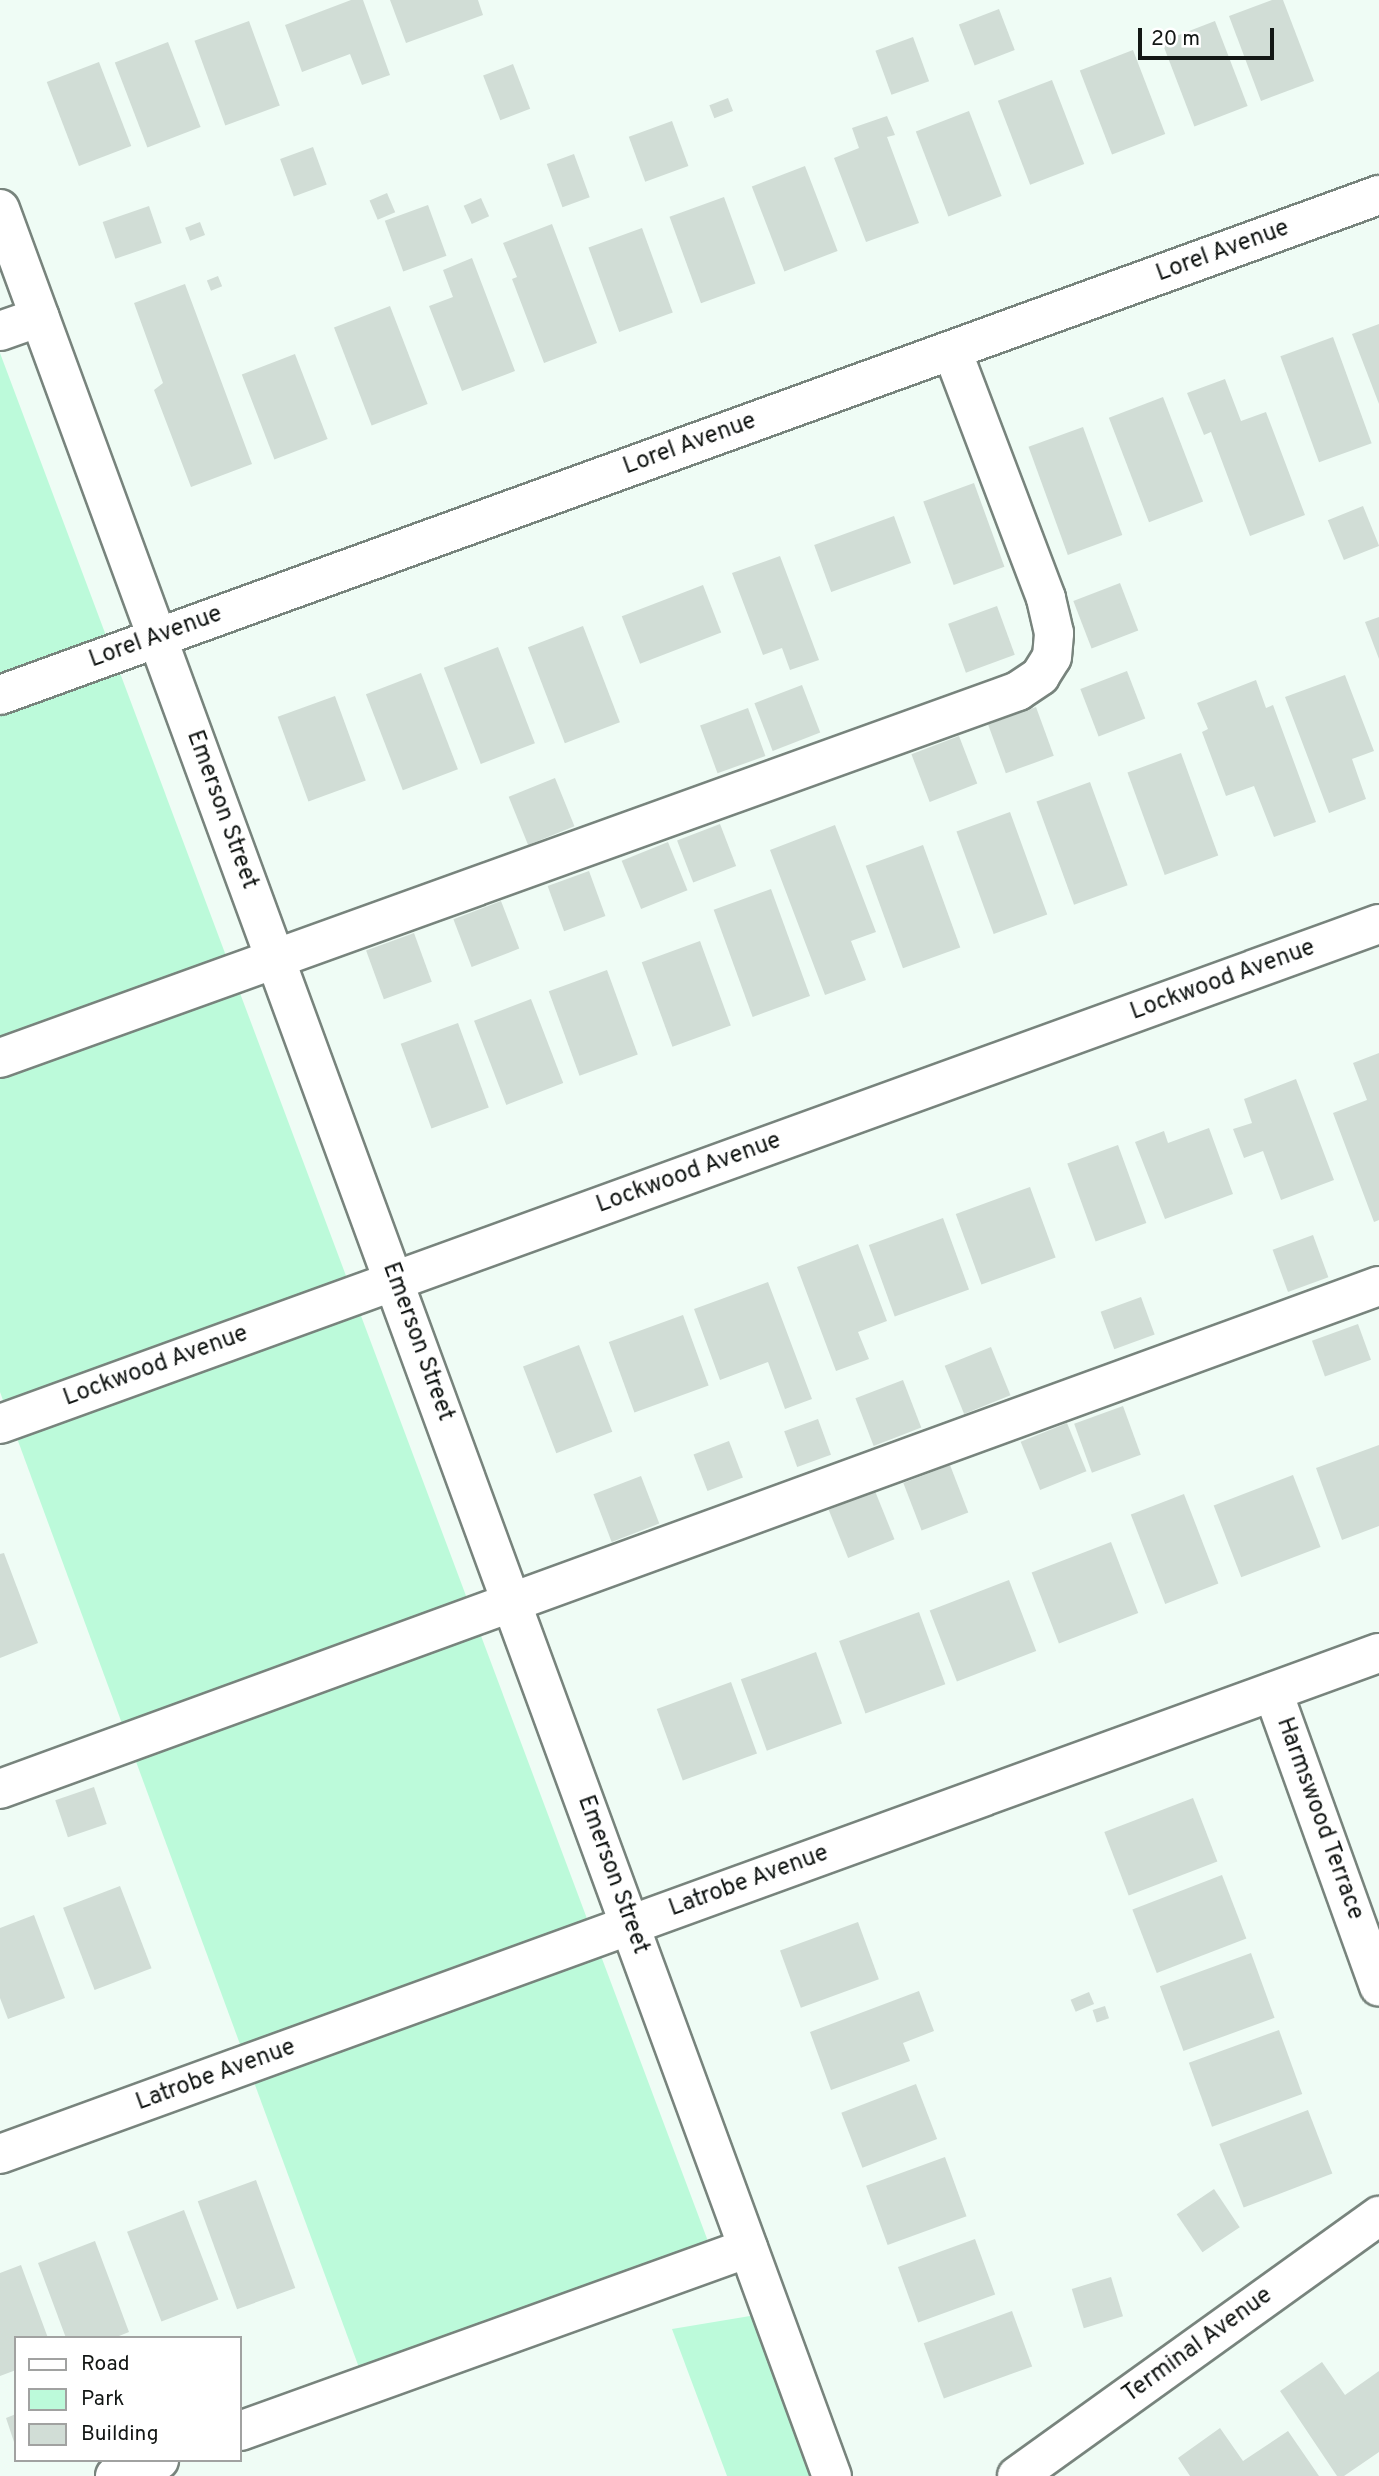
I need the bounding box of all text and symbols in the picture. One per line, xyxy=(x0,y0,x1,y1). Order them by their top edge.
scale bar xyxy=(1141,14,1278,58)
text: 20 m xyxy=(1151,26,1200,53)
street label: Lorel Avenue xyxy=(1152,214,1294,290)
street label: Lorel Avenue xyxy=(619,407,761,483)
street label: Lorel Avenue xyxy=(85,600,227,676)
street label: Emerson Street xyxy=(179,727,263,893)
street label: Lockwood Avenue xyxy=(1126,934,1320,1028)
street label: Lockwood Avenue xyxy=(592,1127,786,1221)
street label: Emerson Street xyxy=(375,1259,459,1425)
street label: Lockwood Avenue xyxy=(59,1320,253,1414)
street label: Harmswood Terrace xyxy=(1269,1713,1369,1925)
street label: Emerson Street xyxy=(570,1792,654,1958)
street label: Latrobe Avenue xyxy=(665,1840,833,1924)
street label: Latrobe Avenue xyxy=(132,2034,300,2118)
street label: Terminal Avenue xyxy=(1117,2282,1279,2410)
legend xyxy=(14,2336,242,2462)
text: Road xyxy=(81,2351,130,2378)
text: Park xyxy=(81,2386,124,2413)
text: Building xyxy=(81,2421,159,2448)

